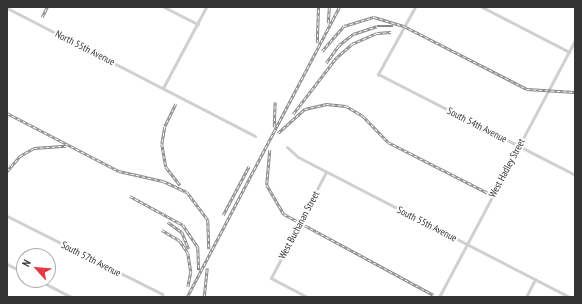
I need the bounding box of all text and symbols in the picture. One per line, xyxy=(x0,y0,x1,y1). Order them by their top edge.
street label: North 55th Avenue xyxy=(53,28,117,68)
street label: South 54th Avenue xyxy=(445,105,509,145)
street label: West Hadley Street xyxy=(486,136,528,200)
street label: West Buchanan Street xyxy=(276,189,322,261)
street label: South 55th Avenue xyxy=(395,204,459,244)
street label: South 57th Avenue xyxy=(59,239,123,279)
north arrow xyxy=(16,248,56,288)
text: N xyxy=(19,257,34,269)

